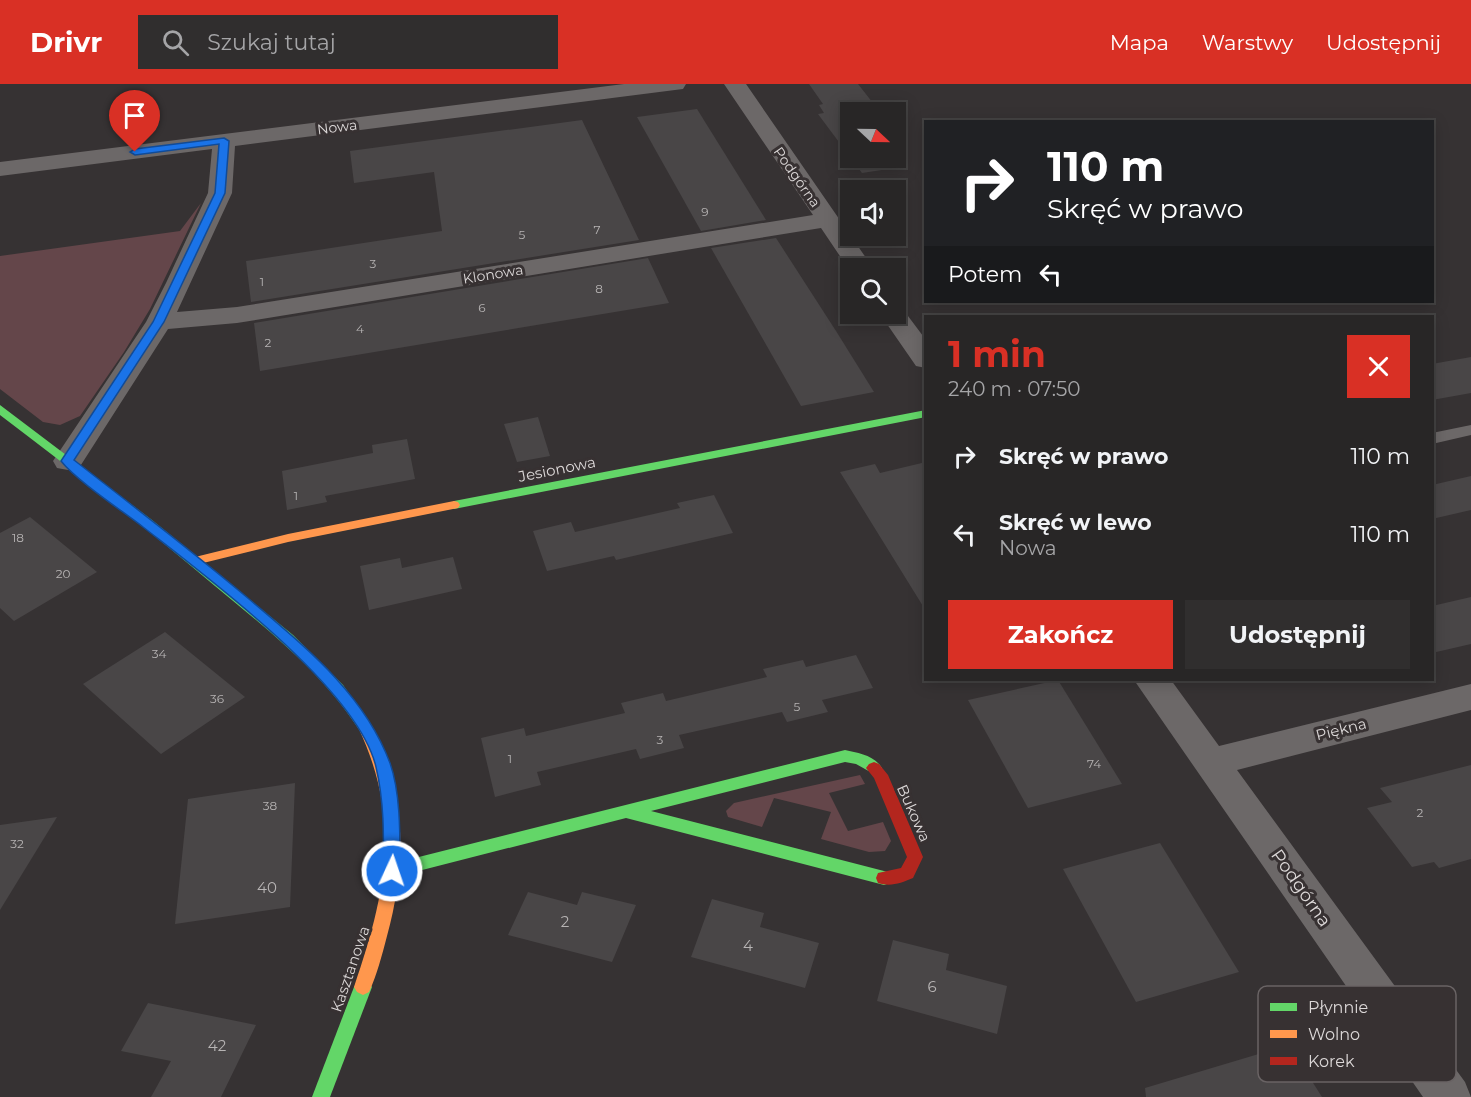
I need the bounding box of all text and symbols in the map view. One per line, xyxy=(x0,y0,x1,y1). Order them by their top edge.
search box xyxy=(138,15,558,69)
text: Drivr xyxy=(30,25,102,59)
icon: search xyxy=(159,26,192,59)
text: Szukaj tutaj xyxy=(207,29,336,56)
text: Mapa xyxy=(1110,30,1169,55)
text: Warstwy xyxy=(1202,30,1293,55)
text: Udostępnij xyxy=(1326,30,1441,55)
pin xyxy=(109,90,160,152)
icon: arrive xyxy=(118,99,151,132)
north arrow xyxy=(840,102,906,168)
map controls xyxy=(840,102,906,324)
street label: Nowa xyxy=(316,116,358,138)
text: 110 m xyxy=(1047,140,1164,192)
street label: Podgórna xyxy=(770,143,824,211)
icon: right xyxy=(948,144,1026,222)
button: sound xyxy=(840,180,906,246)
text: Skręć w prawo xyxy=(1047,192,1243,225)
house number: 9 xyxy=(701,204,709,219)
house number: 7 xyxy=(593,222,601,237)
house number: 5 xyxy=(519,227,526,242)
house number: 3 xyxy=(370,256,377,271)
button: search xyxy=(840,258,906,324)
icon: left xyxy=(1034,258,1067,291)
street label: Klonowa xyxy=(462,260,524,288)
text: Potem xyxy=(948,261,1022,288)
house number: 1 xyxy=(260,274,264,289)
house number: 8 xyxy=(595,281,603,296)
house number: 6 xyxy=(478,300,486,315)
house number: 4 xyxy=(356,321,364,336)
text: 1 min xyxy=(948,332,1046,376)
house number: 2 xyxy=(265,335,272,350)
button: close xyxy=(1347,335,1410,398)
text: 240 m · 07:50 xyxy=(948,377,1081,401)
icon: right xyxy=(948,440,981,473)
text: Skręć w prawo xyxy=(999,443,1168,470)
text: 110 m xyxy=(1350,443,1410,470)
street label: Jesionowa xyxy=(516,452,597,486)
house number: 1 xyxy=(294,488,298,503)
text: Skręć w lewo xyxy=(999,509,1152,536)
icon: left xyxy=(948,518,981,551)
text: 110 m xyxy=(1350,521,1410,548)
house number: 18 xyxy=(12,530,24,545)
text: Nowa xyxy=(999,536,1057,560)
house number: 20 xyxy=(56,566,70,581)
button: Zakończ xyxy=(948,600,1173,669)
button: Udostępnij xyxy=(1185,600,1410,669)
house number: 34 xyxy=(152,646,166,661)
house number: 36 xyxy=(210,691,224,706)
house number: 5 xyxy=(794,699,801,714)
street label: Piękna xyxy=(1314,714,1368,744)
house number: 3 xyxy=(657,732,664,747)
house number: 1 xyxy=(508,751,512,766)
house number: 74 xyxy=(1087,756,1101,771)
street label: Bukowa xyxy=(893,781,935,845)
house number: 38 xyxy=(263,798,278,813)
house number: 2 xyxy=(1417,805,1424,820)
house number: 32 xyxy=(10,836,24,851)
position arrow xyxy=(360,839,424,903)
street label: Podgórna xyxy=(1266,845,1336,931)
house number: 40 xyxy=(257,878,277,897)
house number: 2 xyxy=(561,912,569,931)
street label: Kasztanowa xyxy=(326,923,374,1015)
house number: 4 xyxy=(743,936,753,955)
house number: 6 xyxy=(927,977,937,996)
legend xyxy=(1258,986,1456,1082)
text: Płynnie xyxy=(1308,998,1368,1017)
text: Wolno xyxy=(1308,1025,1360,1044)
house number: 42 xyxy=(208,1036,226,1055)
text: Korek xyxy=(1308,1052,1355,1071)

